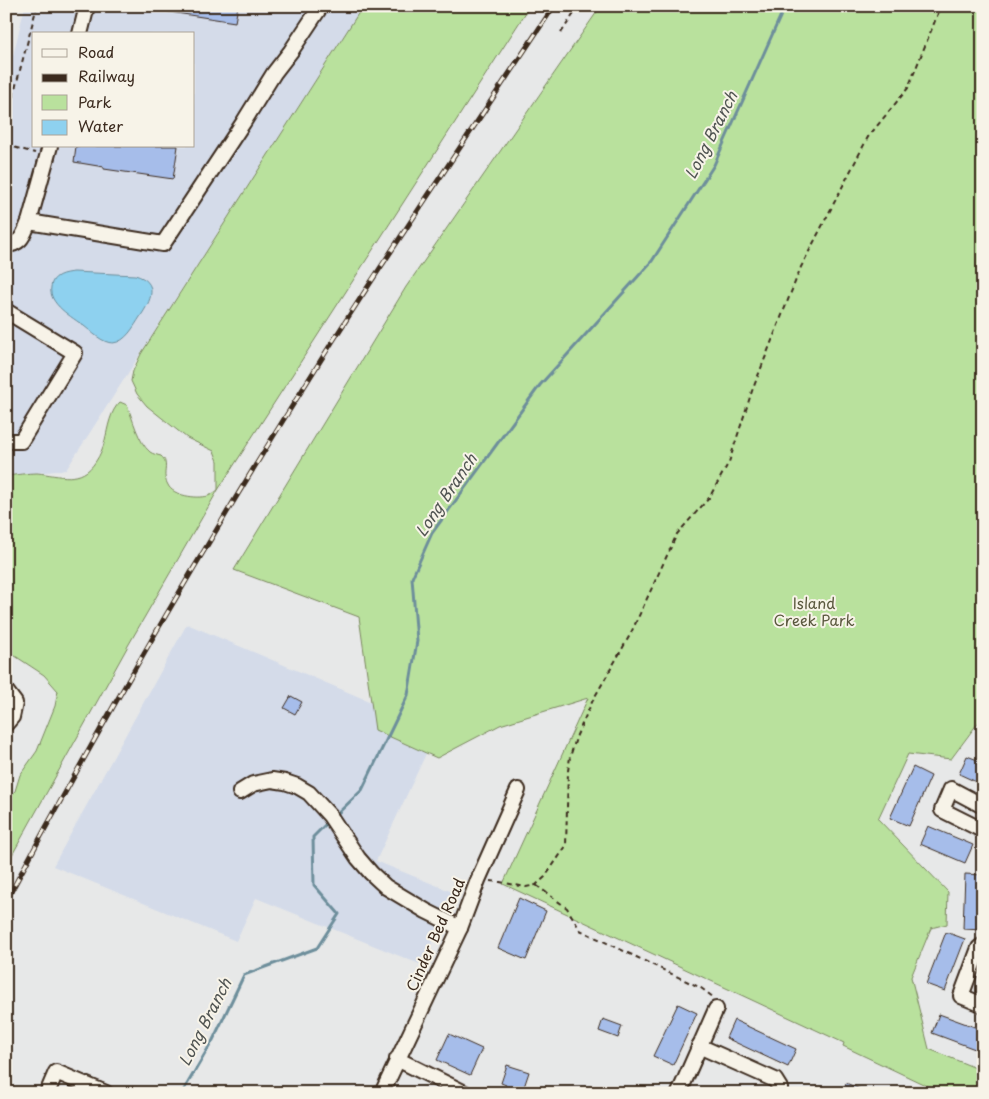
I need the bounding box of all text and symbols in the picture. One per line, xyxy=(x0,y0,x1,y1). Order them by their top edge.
legend xyxy=(32,32,195,148)
text: Road xyxy=(78,40,114,63)
text: Railway xyxy=(78,64,135,87)
water label: Long Branch xyxy=(678,86,743,183)
text: Park xyxy=(78,90,112,113)
text: Water xyxy=(78,114,123,137)
water label: Long Branch xyxy=(408,447,482,541)
park label: Island Creek Park xyxy=(773,591,855,631)
street label: Cinder Bed Road xyxy=(399,874,470,995)
water label: Long Branch xyxy=(172,973,237,1070)

